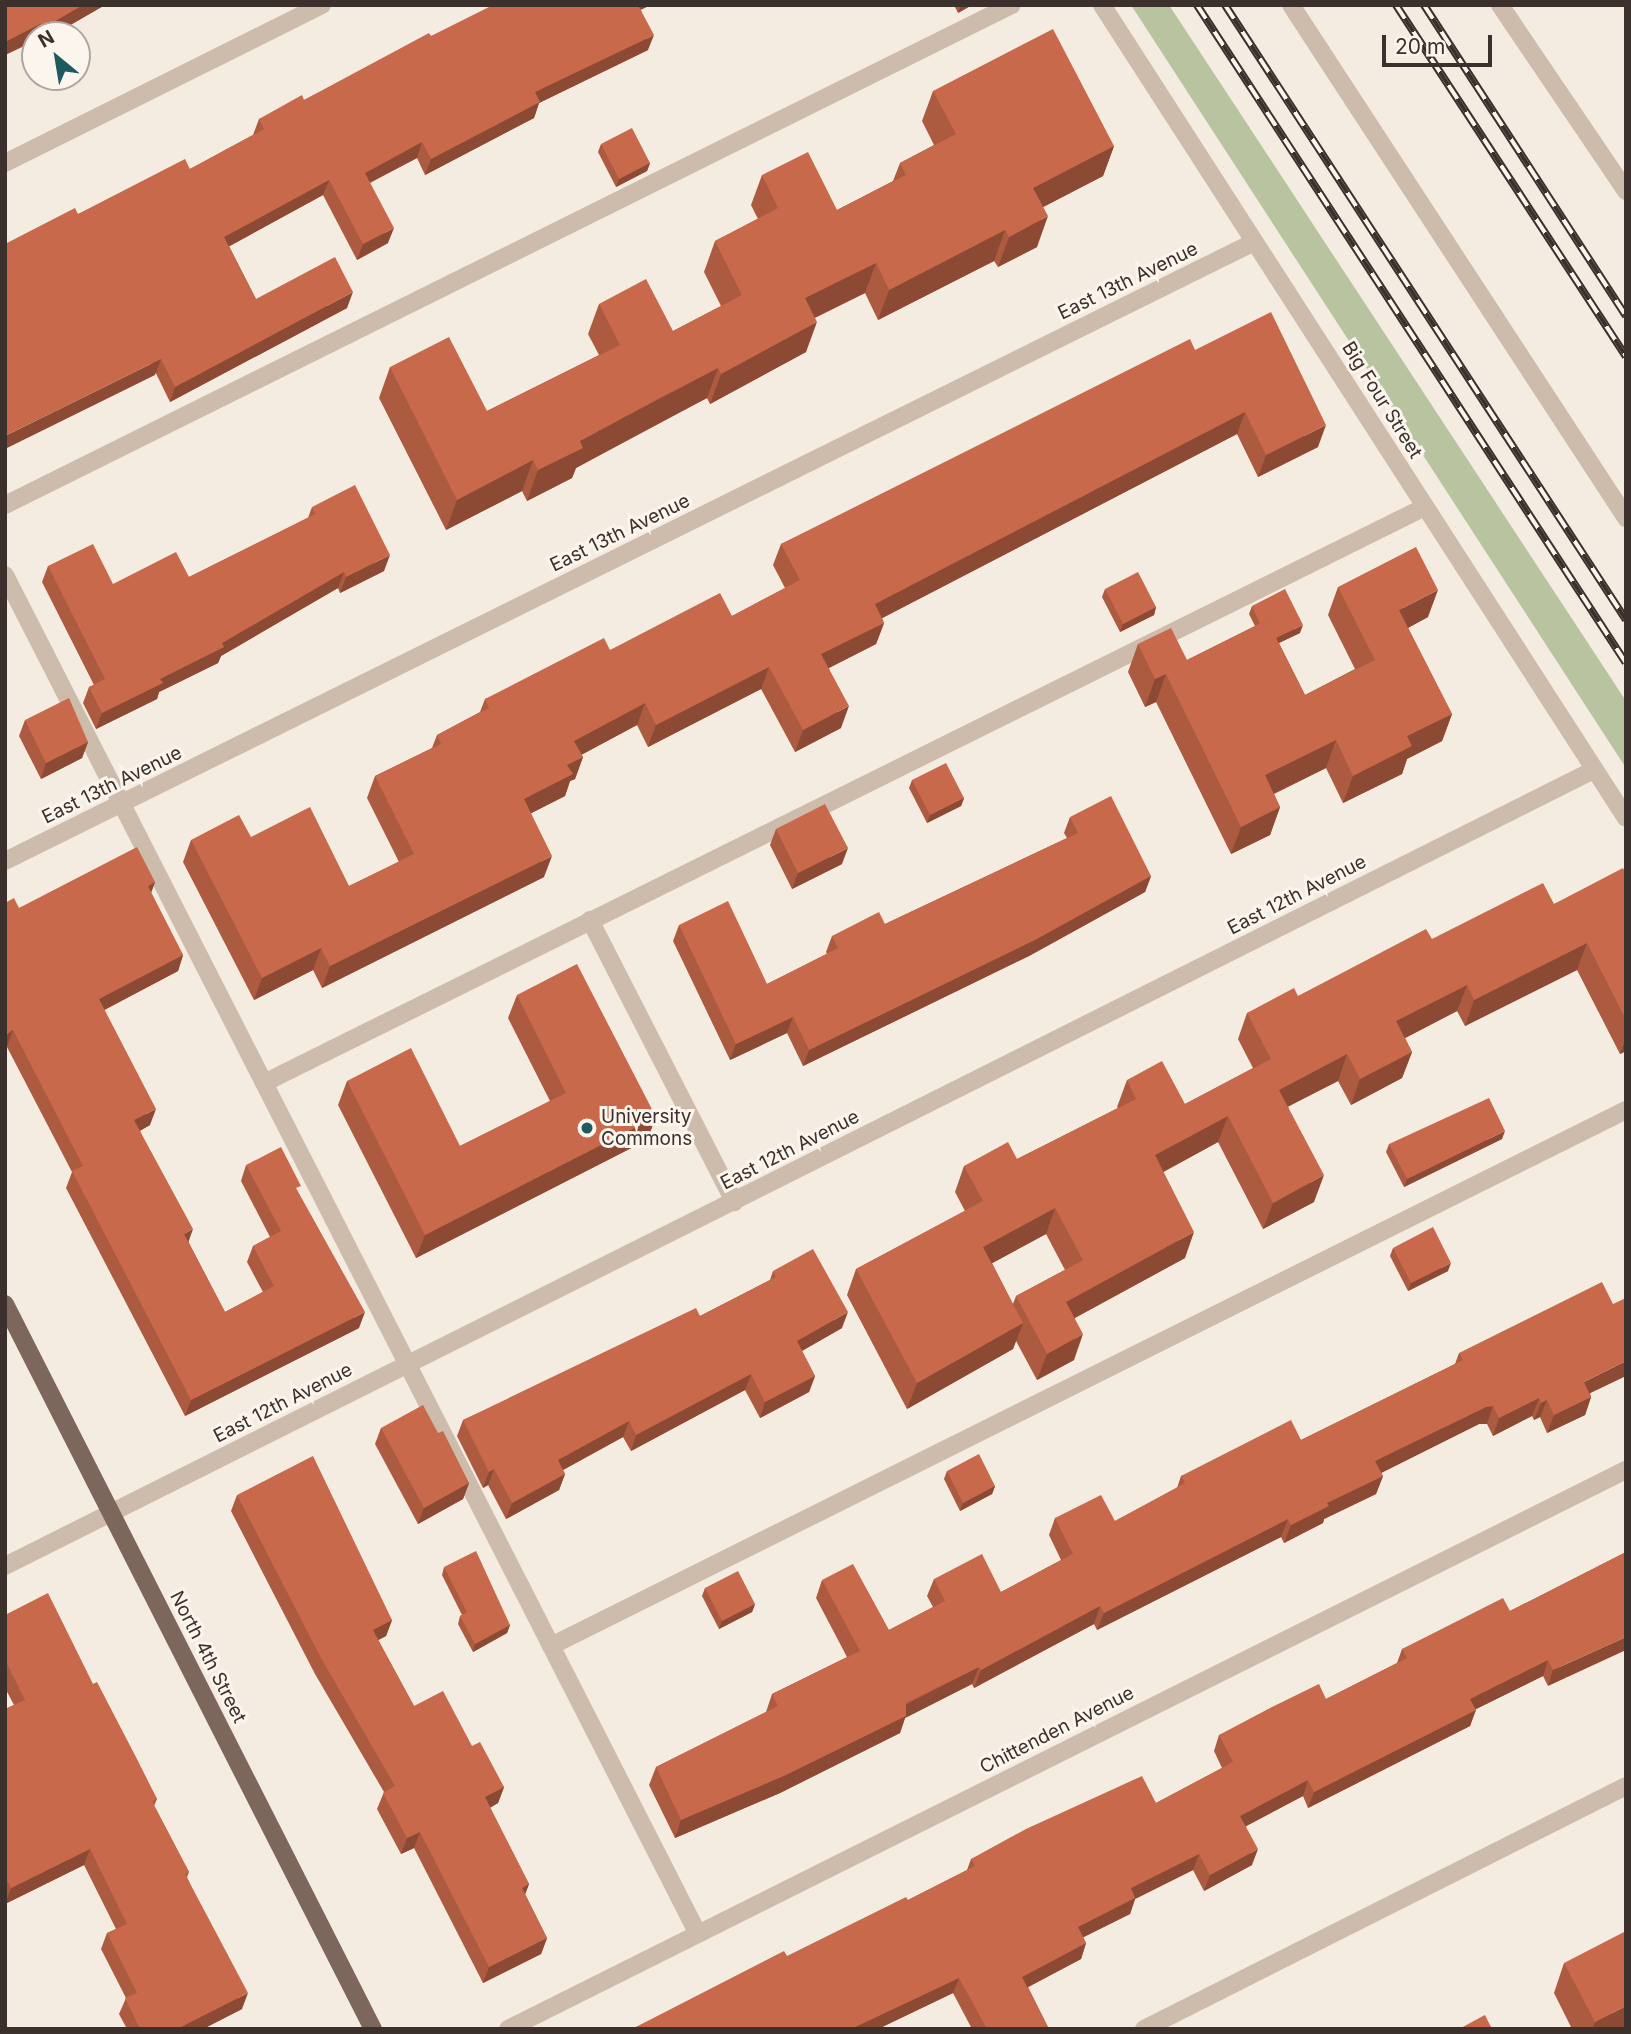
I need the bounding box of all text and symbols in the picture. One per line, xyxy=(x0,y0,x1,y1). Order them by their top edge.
north arrow xyxy=(21,21,91,91)
scale bar xyxy=(1386,21,1496,65)
text: N xyxy=(34,26,58,53)
text: 20 m xyxy=(1395,34,1445,59)
street label: East 13th Avenue xyxy=(1054,237,1202,325)
street label: Big Four Street xyxy=(1337,337,1427,463)
street label: East 13th Avenue xyxy=(546,489,694,577)
street label: East 13th Avenue xyxy=(38,741,186,829)
street label: East 12th Avenue xyxy=(1224,850,1370,940)
street label: East 12th Avenue xyxy=(717,1105,863,1195)
place label: University Commons xyxy=(601,1106,692,1150)
marker: University Commons xyxy=(579,1120,595,1136)
street label: East 12th Avenue xyxy=(210,1358,356,1448)
street label: North 4th Street xyxy=(165,1587,251,1727)
street label: Chittenden Avenue xyxy=(976,1681,1138,1779)

